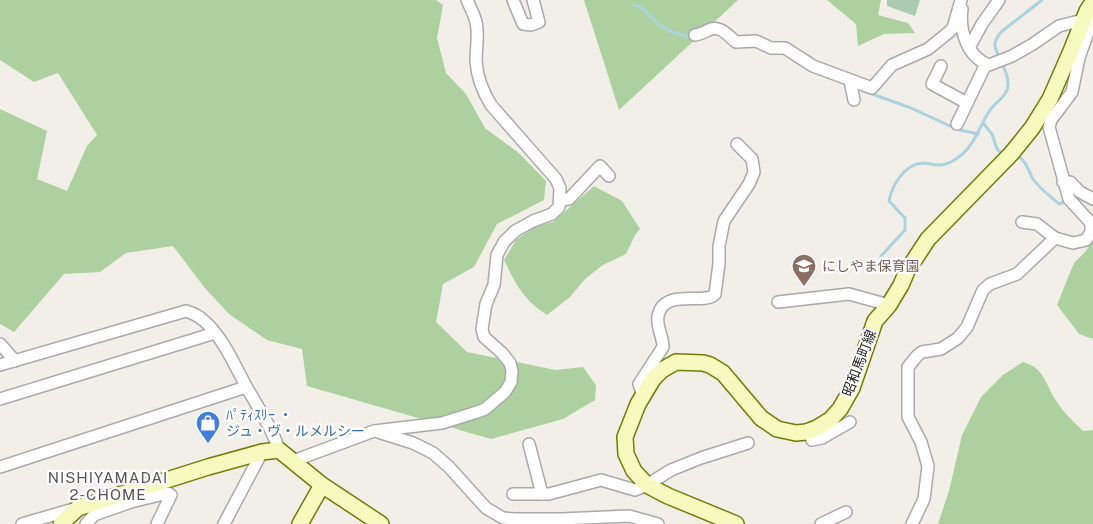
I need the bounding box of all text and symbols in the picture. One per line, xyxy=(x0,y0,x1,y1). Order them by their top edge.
school or university icon: にしやま保育園 xyxy=(791,253,817,287)
place label: にしやま保育園 xyxy=(822,258,920,274)
street label: 昭和馬町線 xyxy=(839,327,879,399)
place label: ﾊﾟﾃｨｽﾘｰ ・ ジュ・ヴ・ルメルシー xyxy=(226,407,365,439)
shop icon: ﾊﾟﾃｨｽﾘｰ ・ ジュ・ヴ・ルメルシー xyxy=(195,410,221,444)
district label: NISHIYAMADAI 2-CHOME xyxy=(48,469,168,503)

